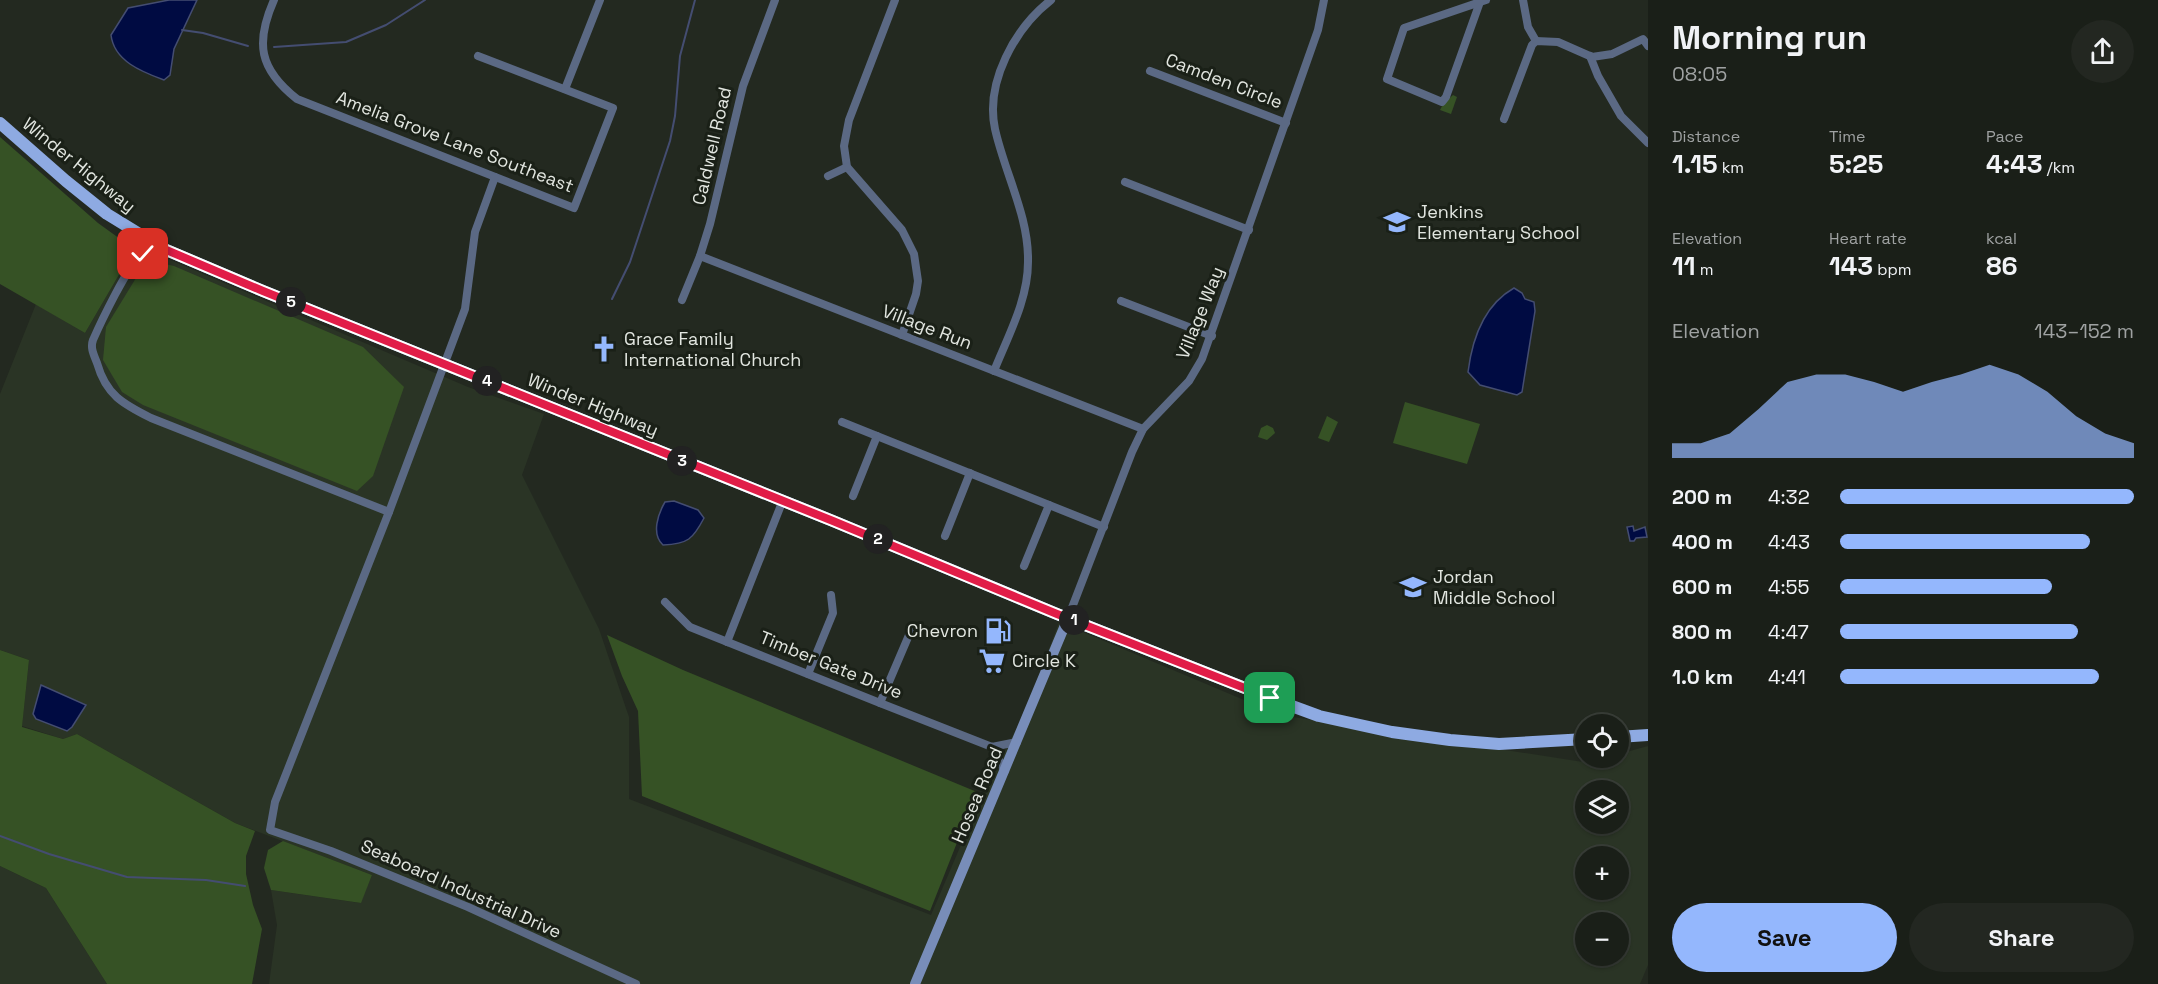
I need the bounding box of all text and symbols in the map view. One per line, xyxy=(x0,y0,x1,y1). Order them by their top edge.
text: Morning run xyxy=(1672,17,1867,59)
button: share xyxy=(2071,20,2134,83)
street label: Camden Circle xyxy=(1162,48,1286,113)
text: 08:05 xyxy=(1672,61,1727,87)
street label: Caldwell Road xyxy=(687,85,736,207)
street label: Amelia Grove Lane Southeast xyxy=(333,86,577,198)
street label: Winder Highway xyxy=(18,112,141,217)
text: Distance xyxy=(1672,126,1740,147)
text: Time xyxy=(1829,126,1865,147)
text: Pace xyxy=(1986,126,2023,147)
text: 1.15 xyxy=(1672,147,1718,181)
text: 5:25 xyxy=(1829,147,1883,181)
text: 4:43 xyxy=(1986,147,2043,181)
text: km xyxy=(1718,157,1744,178)
text: /km xyxy=(2043,157,2075,178)
place label: Jenkins Elementary School xyxy=(1417,200,1580,244)
school or university icon: Jenkins Elementary School xyxy=(1382,207,1412,237)
pin xyxy=(117,228,168,279)
text: Elevation xyxy=(1672,228,1742,249)
text: Heart rate xyxy=(1829,228,1907,249)
text: kcal xyxy=(1986,228,2017,249)
icon: check xyxy=(126,237,159,270)
text: 11 xyxy=(1672,249,1696,283)
text: 143 xyxy=(1829,249,1873,283)
text: 86 xyxy=(1986,249,2018,283)
text: m xyxy=(1696,259,1713,280)
text: bpm xyxy=(1873,259,1912,280)
street label: Village Way xyxy=(1171,263,1229,363)
pin: 5 xyxy=(276,287,306,317)
text: 5 xyxy=(286,291,296,312)
street label: Village Run xyxy=(879,299,976,354)
text: Elevation xyxy=(1672,318,1760,344)
text: 143–152 m xyxy=(2034,318,2134,344)
place label: Grace Family International Church xyxy=(624,327,801,371)
church icon: Grace Family International Church xyxy=(589,334,619,364)
pin: 4 xyxy=(472,366,502,396)
street label: Winder Highway xyxy=(524,368,662,441)
text: 4 xyxy=(482,370,492,391)
pin: 3 xyxy=(667,446,697,476)
text: 3 xyxy=(677,450,687,471)
text: 200 m xyxy=(1672,484,1732,510)
text: 4:32 xyxy=(1768,484,1810,510)
pin: 2 xyxy=(863,524,893,554)
text: 2 xyxy=(873,528,883,549)
text: 400 m xyxy=(1672,529,1733,555)
text: 4:43 xyxy=(1768,529,1810,555)
place label: Jordan Middle School xyxy=(1433,565,1555,609)
school or university icon: Jordan Middle School xyxy=(1398,572,1428,602)
text: 600 m xyxy=(1672,574,1732,600)
text: 4:55 xyxy=(1768,574,1810,600)
pin: 1 xyxy=(1059,605,1089,635)
text: 1 xyxy=(1070,609,1078,630)
fuel station icon: Chevron xyxy=(983,616,1013,646)
place label: Chevron xyxy=(907,619,978,642)
text: 800 m xyxy=(1672,619,1732,645)
text: 4:47 xyxy=(1768,619,1809,645)
street label: Timber Gate Drive xyxy=(756,625,906,704)
supermarket icon: Circle K xyxy=(977,646,1007,676)
place label: Circle K xyxy=(1012,649,1076,672)
text: 1.0 km xyxy=(1672,664,1733,690)
text: 4:41 xyxy=(1768,664,1806,690)
pin xyxy=(1244,672,1295,723)
icon: arrive xyxy=(1253,681,1286,714)
map controls xyxy=(1575,714,1629,966)
button: locate xyxy=(1575,714,1629,768)
street label: Hosea Road xyxy=(946,743,1007,846)
button: layers xyxy=(1575,780,1629,834)
street label: Seaboard Industrial Drive xyxy=(357,834,565,943)
button: + xyxy=(1575,846,1629,900)
button: Save xyxy=(1672,903,1897,972)
button: Share xyxy=(1909,903,2134,972)
button: − xyxy=(1575,912,1629,966)

